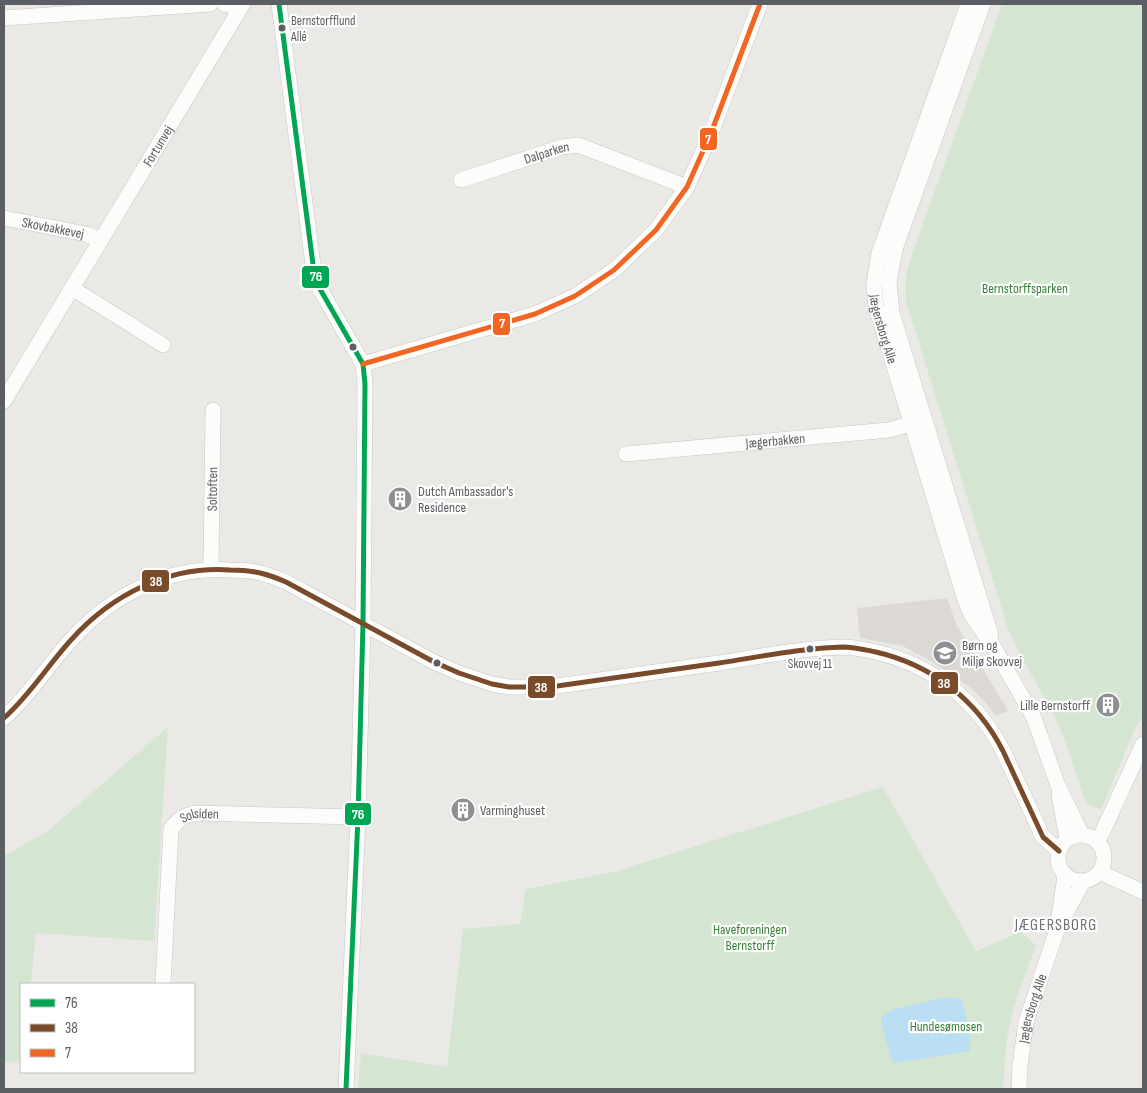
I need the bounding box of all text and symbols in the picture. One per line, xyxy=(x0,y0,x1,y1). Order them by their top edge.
place label: Bernstorfflund Allé xyxy=(290,13,355,45)
marker: Bernstorfflund Allé xyxy=(277,23,287,33)
street label: Fortunvej xyxy=(139,122,177,169)
line badge: 7 xyxy=(699,127,718,151)
text: 7 xyxy=(705,131,712,148)
street label: Dalparken xyxy=(522,138,570,167)
street label: Skovbakkevej xyxy=(21,213,86,242)
line badge: 76 xyxy=(301,265,330,289)
text: 76 xyxy=(310,268,323,285)
park label: Bernstorffsparken xyxy=(982,280,1068,297)
street label: Jægersborg Alle xyxy=(866,293,901,366)
line badge: 7 xyxy=(492,312,511,336)
text: 7 xyxy=(499,315,506,332)
unlabelled marker xyxy=(348,342,358,352)
street label: Jægerbakken xyxy=(744,429,806,452)
street label: Soltoften xyxy=(203,467,221,511)
place label: Dutch Ambassador's Residence xyxy=(418,483,513,516)
building icon: Dutch Ambassador's Residence xyxy=(387,486,413,512)
line badge: 38 xyxy=(141,569,170,593)
text: 38 xyxy=(150,573,163,590)
place label: Børn og Miljø Skovvej xyxy=(962,637,1022,670)
school or university icon: Børn og Miljø Skovvej xyxy=(932,640,958,666)
marker: Skovvej 11 xyxy=(805,644,815,654)
place label: Skovvej 11 xyxy=(788,656,833,672)
unlabelled marker xyxy=(432,658,442,668)
line badge: 38 xyxy=(930,671,959,695)
line badge: 38 xyxy=(527,675,556,699)
text: 38 xyxy=(938,675,951,692)
text: 38 xyxy=(535,679,548,696)
building icon: Lille Bernstorff xyxy=(1095,692,1121,718)
place label: Lille Bernstorff xyxy=(1020,697,1091,714)
building icon: Varminghuset xyxy=(450,797,476,823)
line badge: 76 xyxy=(344,802,372,826)
place label: Varminghuset xyxy=(480,802,545,819)
street label: Solsiden xyxy=(176,804,219,826)
text: 76 xyxy=(352,806,365,823)
district label: JÆGERSBORG xyxy=(1014,916,1097,935)
park label: Haveforeningen Bernstorff xyxy=(713,921,787,954)
street label: Jægersborg Alle xyxy=(1015,972,1050,1045)
legend xyxy=(20,983,195,1073)
text: 76 xyxy=(65,994,78,1013)
park label: Hundesømosen xyxy=(910,1018,982,1035)
text: 38 xyxy=(65,1019,78,1038)
text: 7 xyxy=(65,1044,71,1063)

